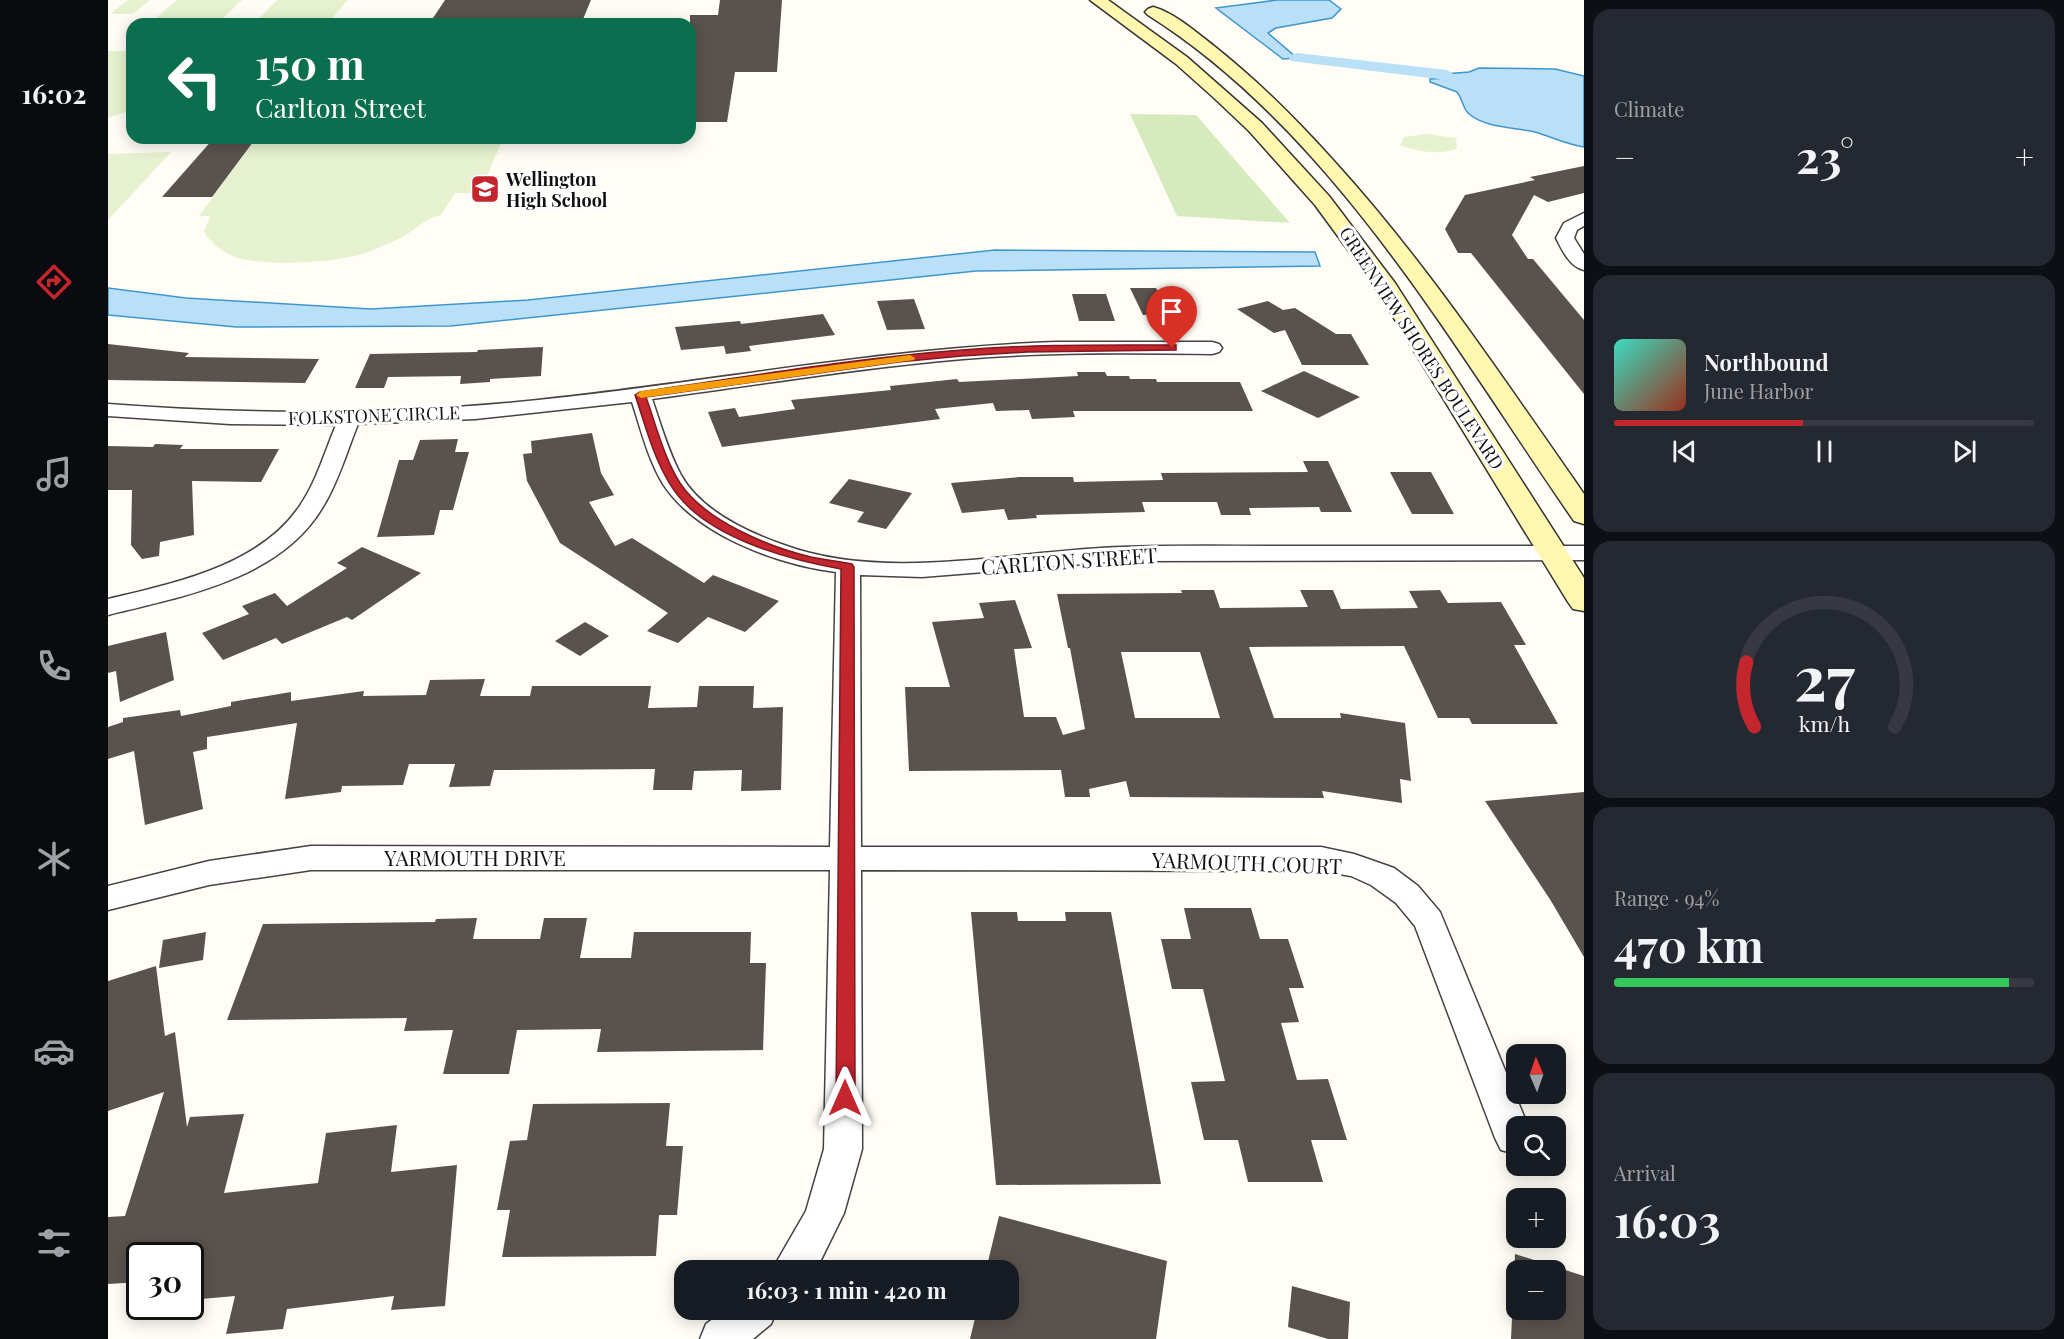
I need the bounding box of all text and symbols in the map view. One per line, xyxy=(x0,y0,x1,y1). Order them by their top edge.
text: 150 m xyxy=(255,35,365,91)
icon: left xyxy=(156,42,234,120)
text: 16:02 xyxy=(22,75,86,111)
text: Carlton Street xyxy=(255,89,426,125)
text: Climate xyxy=(1614,95,1684,122)
text: 23° xyxy=(1796,125,1854,185)
text: − xyxy=(1614,134,1635,178)
text: + xyxy=(2015,134,2034,178)
place label: Wellington High School xyxy=(505,167,608,212)
school or university icon: Wellington High School xyxy=(469,173,501,205)
street label: GREENVIEW SHORES BOULEVARD xyxy=(1334,222,1510,474)
icon: directions xyxy=(33,261,75,303)
pin xyxy=(1146,286,1197,348)
icon: arrive xyxy=(1155,295,1188,328)
text: Northbound xyxy=(1704,347,1829,377)
text: June Harbor xyxy=(1704,377,1814,404)
street label: FOLKSTONE CIRCLE xyxy=(288,400,460,430)
icon: previous xyxy=(1668,435,1701,468)
icon: pause xyxy=(1808,435,1841,468)
icon: next xyxy=(1948,435,1981,468)
icon: music xyxy=(33,453,75,495)
street label: CARLTON STREET xyxy=(980,540,1158,580)
text: 27 xyxy=(1793,633,1855,717)
icon: phone xyxy=(33,645,75,687)
text: km/h xyxy=(1798,709,1850,737)
icon: climate xyxy=(33,838,75,880)
street label: YARMOUTH DRIVE xyxy=(383,843,566,871)
street label: YARMOUTH COURT xyxy=(1150,845,1343,879)
text: Range · 94% xyxy=(1614,884,1719,911)
text: 470 km xyxy=(1614,914,1764,974)
icon: car xyxy=(33,1030,75,1072)
north arrow xyxy=(1506,1044,1566,1104)
map controls xyxy=(1506,1044,1566,1320)
position arrow xyxy=(813,1066,877,1130)
button: search xyxy=(1506,1116,1566,1176)
text: Arrival xyxy=(1614,1159,1676,1186)
button: + xyxy=(1506,1188,1566,1248)
text: 16:03 xyxy=(1614,1189,1721,1249)
icon: filters xyxy=(33,1222,75,1264)
speed limit sign: 30 xyxy=(126,1242,204,1320)
button: − xyxy=(1506,1260,1566,1320)
text: 16:03 · 1 min · 420 m xyxy=(746,1275,947,1305)

